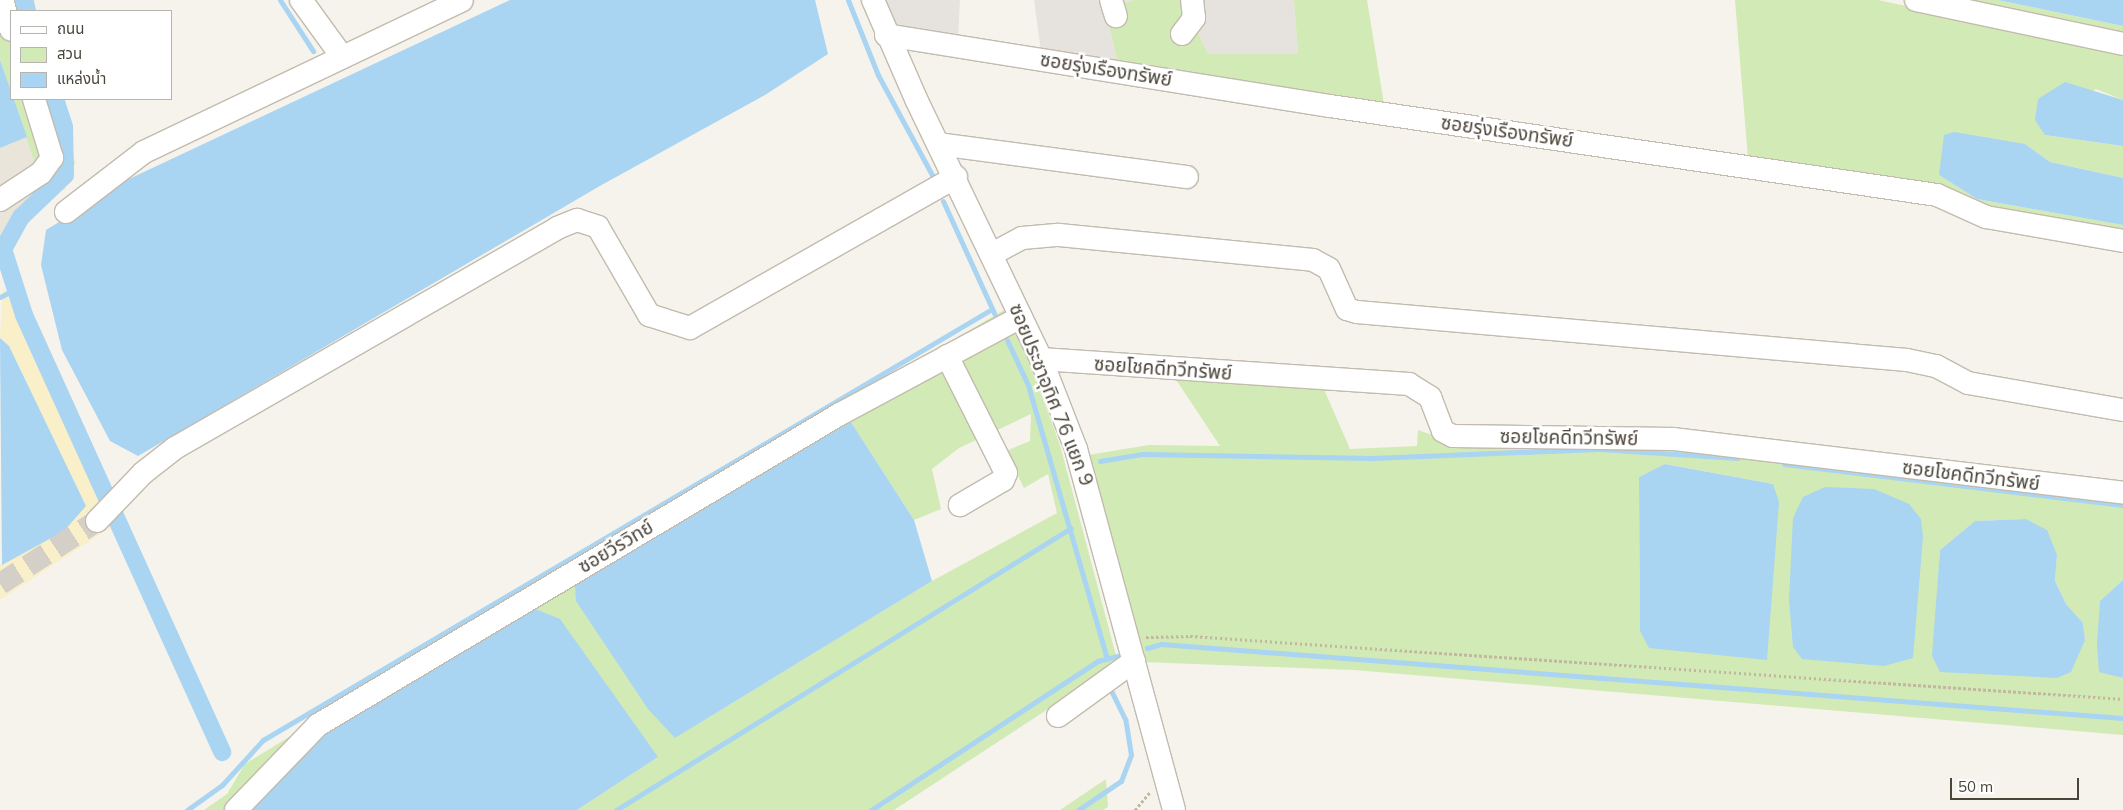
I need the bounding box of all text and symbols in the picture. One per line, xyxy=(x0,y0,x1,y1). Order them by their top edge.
legend xyxy=(10,10,172,100)
text: ถนน xyxy=(57,19,84,38)
text: สวน xyxy=(57,44,82,63)
street label: ซอยรุ่งเรืองทรัพย์ xyxy=(1038,48,1174,92)
text: แหล่งน้ำ xyxy=(57,69,106,88)
street label: ซอยรุ่งเรืองทรัพย์ xyxy=(1439,111,1575,153)
street label: ซอยประชาอุทิศ 76 แยก 9 xyxy=(1004,301,1098,489)
street label: ซอยโชคดีทวีทรัพย์ xyxy=(1093,353,1233,385)
street label: ซอยโชคดีทวีทรัพย์ xyxy=(1500,425,1638,451)
street label: ซอยโชคดีทวีทรัพย์ xyxy=(1901,456,2041,496)
street label: ซอยวีรวิทย์ xyxy=(574,516,658,578)
scale bar xyxy=(1953,768,2082,800)
text: 50 m xyxy=(1958,777,1993,796)

